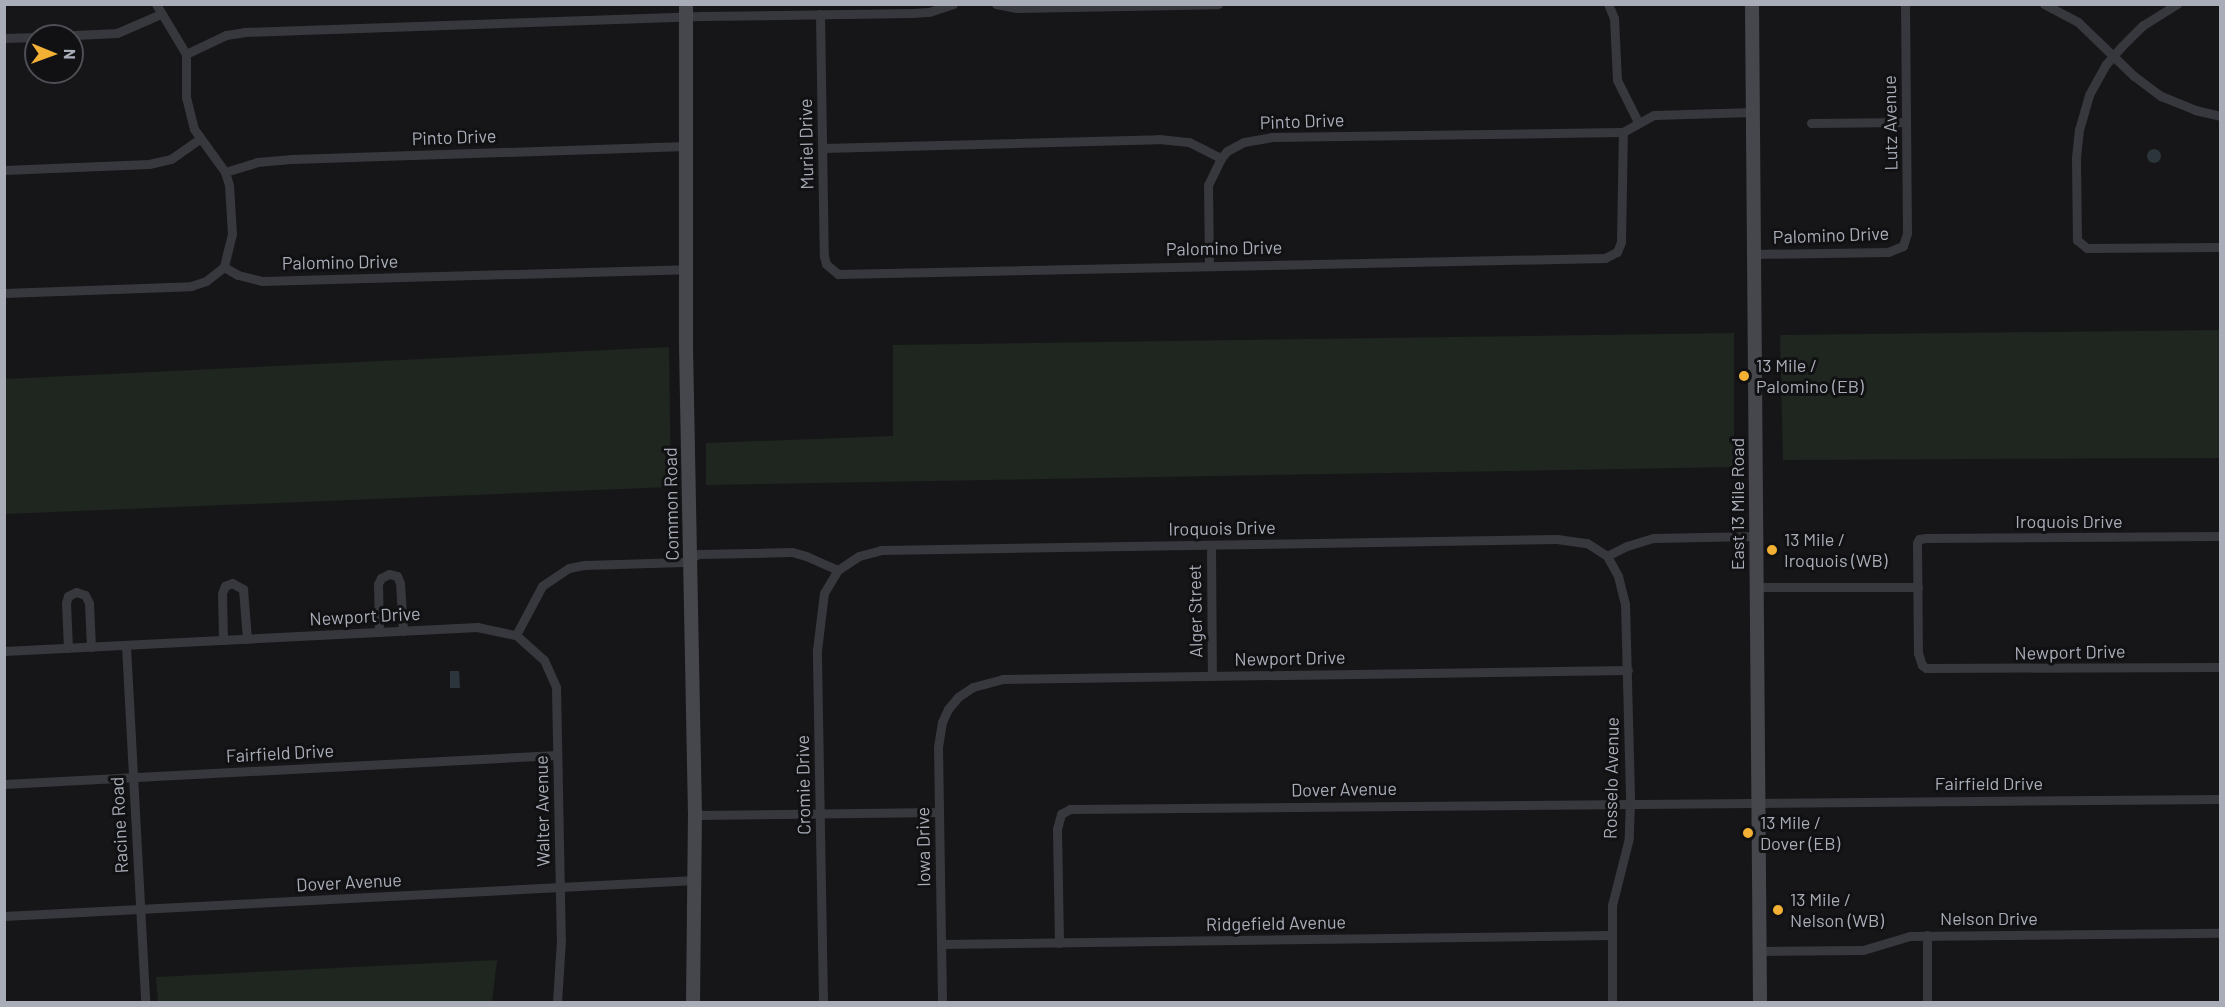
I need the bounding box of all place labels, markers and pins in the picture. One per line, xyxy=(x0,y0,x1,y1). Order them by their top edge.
place label: 13 Mile / Palomino (EB) xyxy=(1756,355,1864,398)
marker: 13 Mile / Palomino (EB) xyxy=(1737,369,1751,383)
place label: 13 Mile / Iroquois (WB) xyxy=(1784,529,1887,572)
marker: 13 Mile / Iroquois (WB) xyxy=(1765,543,1779,557)
place label: 13 Mile / Dover (EB) xyxy=(1760,812,1840,854)
marker: 13 Mile / Dover (EB) xyxy=(1741,826,1755,840)
place label: 13 Mile / Nelson (WB) xyxy=(1790,889,1884,932)
marker: 13 Mile / Nelson (WB) xyxy=(1771,903,1785,917)

